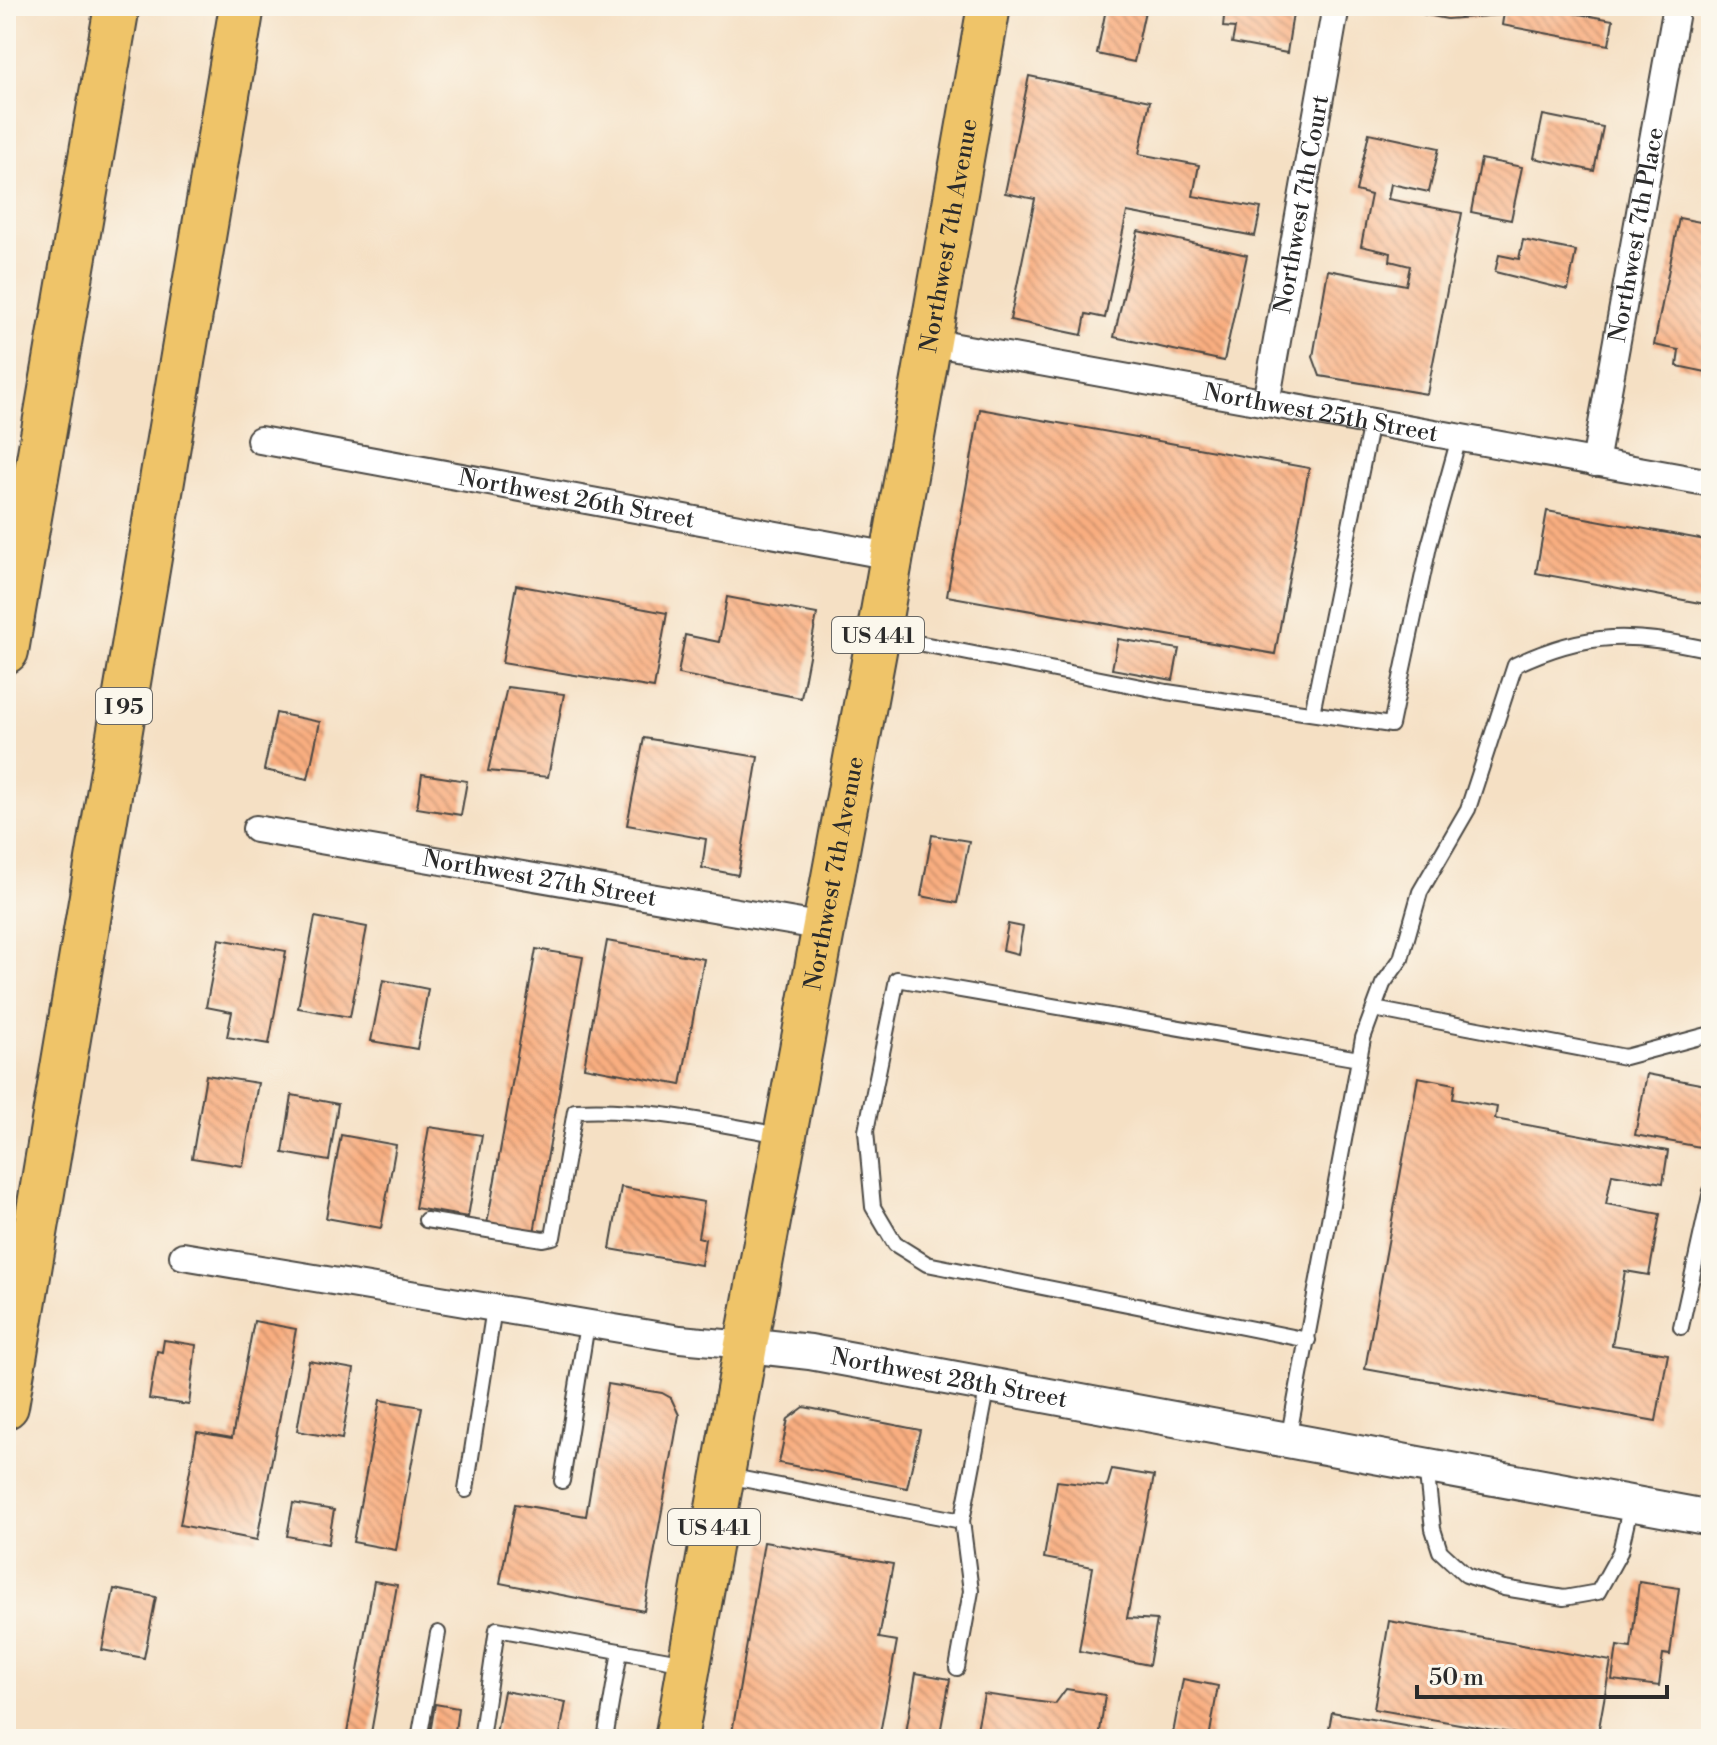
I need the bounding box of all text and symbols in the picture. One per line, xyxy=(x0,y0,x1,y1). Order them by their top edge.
street label: Northwest 7th Court xyxy=(1268,92,1336,316)
street label: Northwest 7th Avenue xyxy=(914,116,985,355)
street label: Northwest 7th Place xyxy=(1603,125,1671,345)
street label: Northwest 25th Street xyxy=(1201,378,1441,450)
street label: Northwest 26th Street xyxy=(456,463,697,536)
road number: US 441 xyxy=(832,617,924,653)
road number: I 95 xyxy=(96,688,152,724)
street label: Northwest 7th Avenue xyxy=(798,754,871,993)
street label: Northwest 27th Street xyxy=(420,844,659,914)
street label: Northwest 28th Street xyxy=(829,1342,1070,1415)
road number: US 441 xyxy=(668,1509,760,1545)
scale bar xyxy=(1417,1649,1667,1699)
text: 50 m xyxy=(1429,1663,1484,1693)

